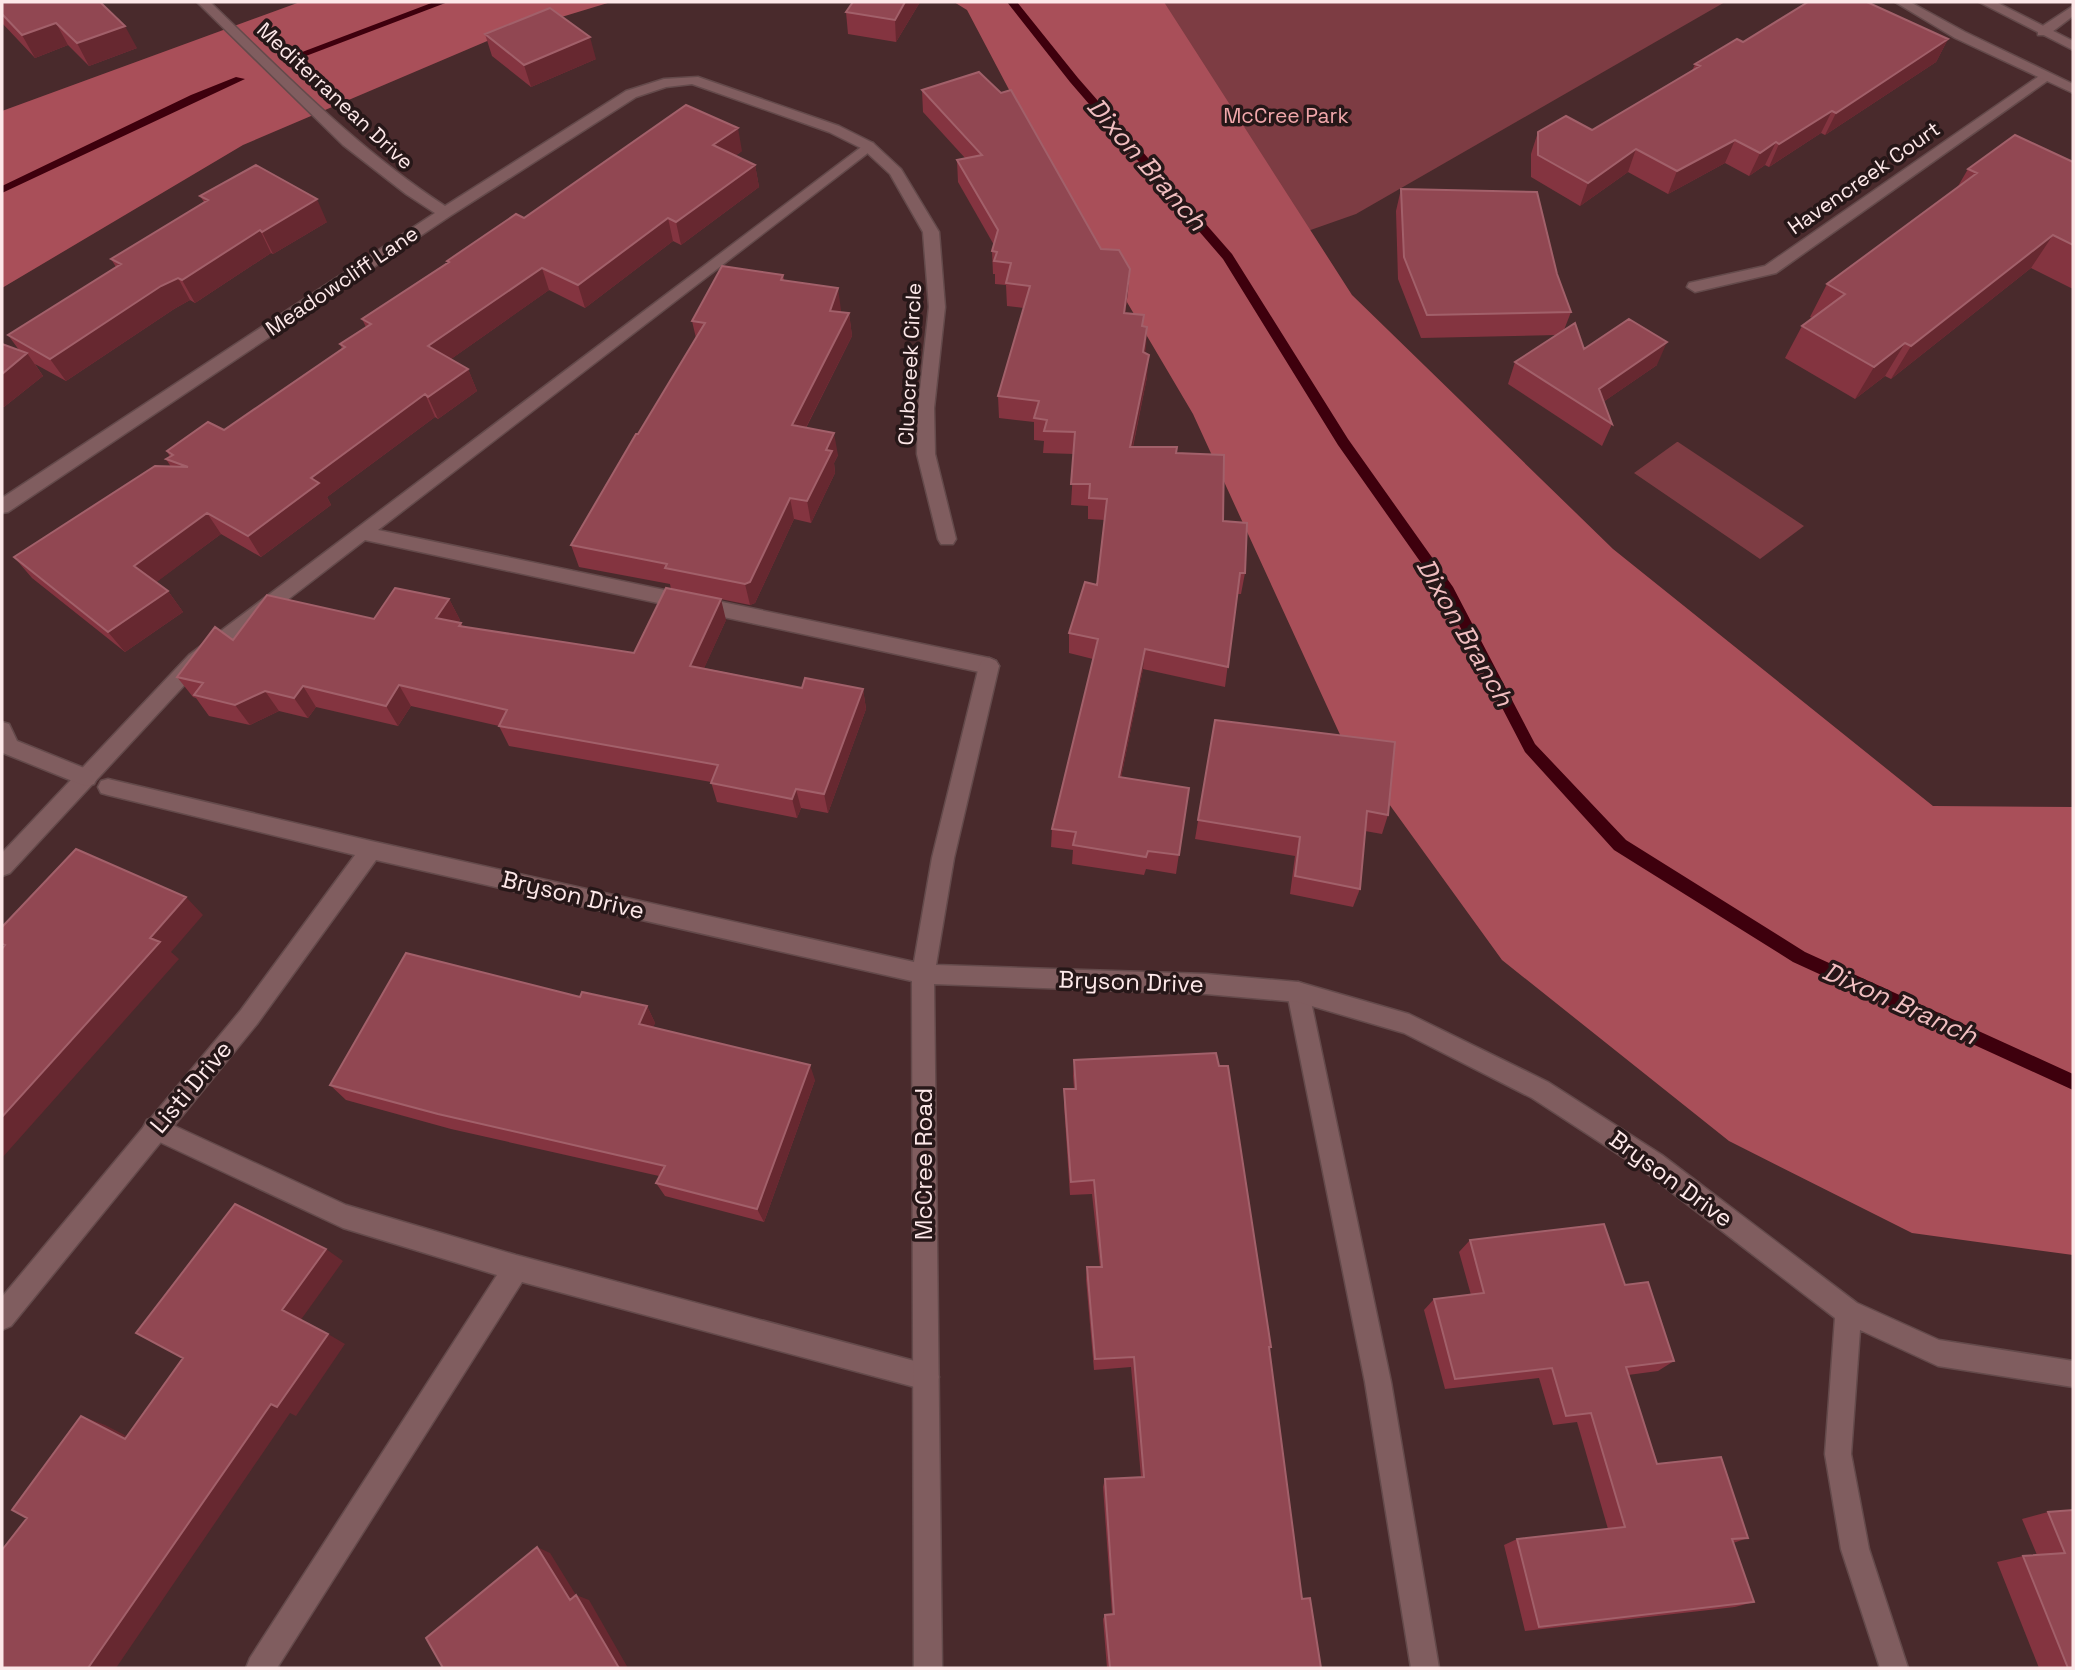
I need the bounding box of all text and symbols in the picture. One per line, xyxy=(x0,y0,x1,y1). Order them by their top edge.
street label: Mediterranean Drive xyxy=(251,16,419,175)
water label: Dixon Branch xyxy=(1080,90,1215,239)
park label: McCree Park xyxy=(1223,102,1349,129)
street label: Havencreek Court xyxy=(1782,115,1945,240)
street label: Meadowcliff Lane xyxy=(260,220,423,342)
street label: Clubcreek Circle xyxy=(892,282,927,446)
water label: Dixon Branch xyxy=(1409,552,1522,713)
street label: Bryson Drive xyxy=(499,863,647,926)
water label: Dixon Branch xyxy=(1817,954,1984,1053)
street label: Bryson Drive xyxy=(1058,963,1204,1000)
street label: Listi Drive xyxy=(143,1034,238,1140)
street label: McCree Road xyxy=(908,1088,939,1240)
street label: Bryson Drive xyxy=(1603,1123,1739,1234)

